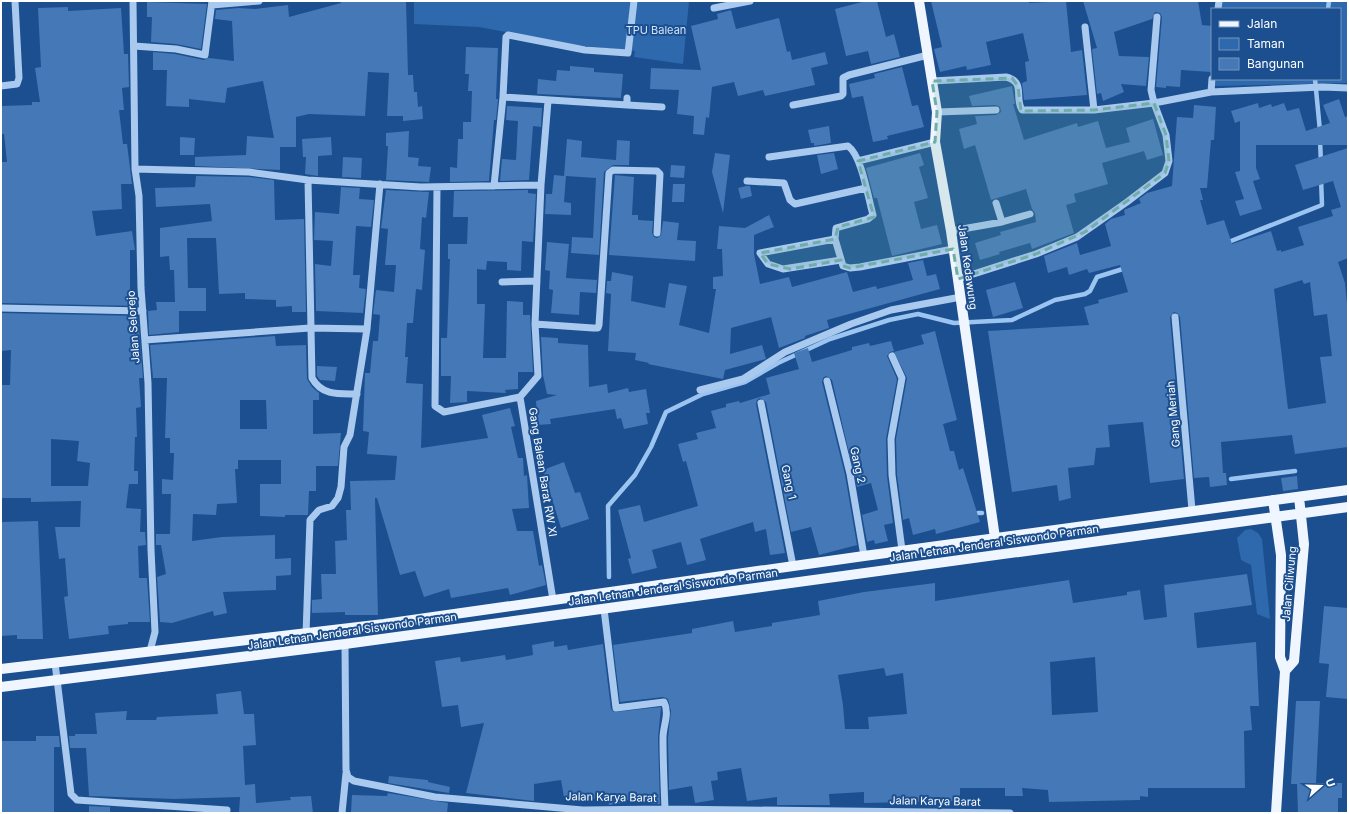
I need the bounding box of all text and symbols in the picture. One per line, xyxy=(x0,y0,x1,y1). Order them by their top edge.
legend xyxy=(1211,8,1341,80)
text: Jalan xyxy=(1247,16,1277,31)
park label: TPU Balean xyxy=(626,23,686,37)
text: Taman xyxy=(1247,36,1285,51)
text: Bangunan xyxy=(1247,56,1304,71)
street label: Jalan Kedawung xyxy=(955,223,981,311)
street label: Jalan Selorejo xyxy=(123,290,143,364)
street label: Gang Meriah xyxy=(1163,380,1183,448)
street label: Gang Balean Barat RW XI xyxy=(526,406,560,538)
street label: Gang 2 xyxy=(847,445,869,485)
street label: Gang 1 xyxy=(778,463,800,501)
street label: Jalan Letnan Jenderal Siswondo Parman xyxy=(888,521,1100,565)
street label: Jalan Ciliwung xyxy=(1279,546,1299,622)
street label: Jalan Letnan Jenderal Siswondo Parman xyxy=(567,565,779,609)
street label: Jalan Letnan Jenderal Siswondo Parman xyxy=(246,609,458,653)
north arrow xyxy=(1301,766,1341,806)
text: U xyxy=(1322,776,1338,789)
street label: Jalan Karya Barat xyxy=(565,789,657,805)
street label: Jalan Karya Barat xyxy=(889,793,981,809)

